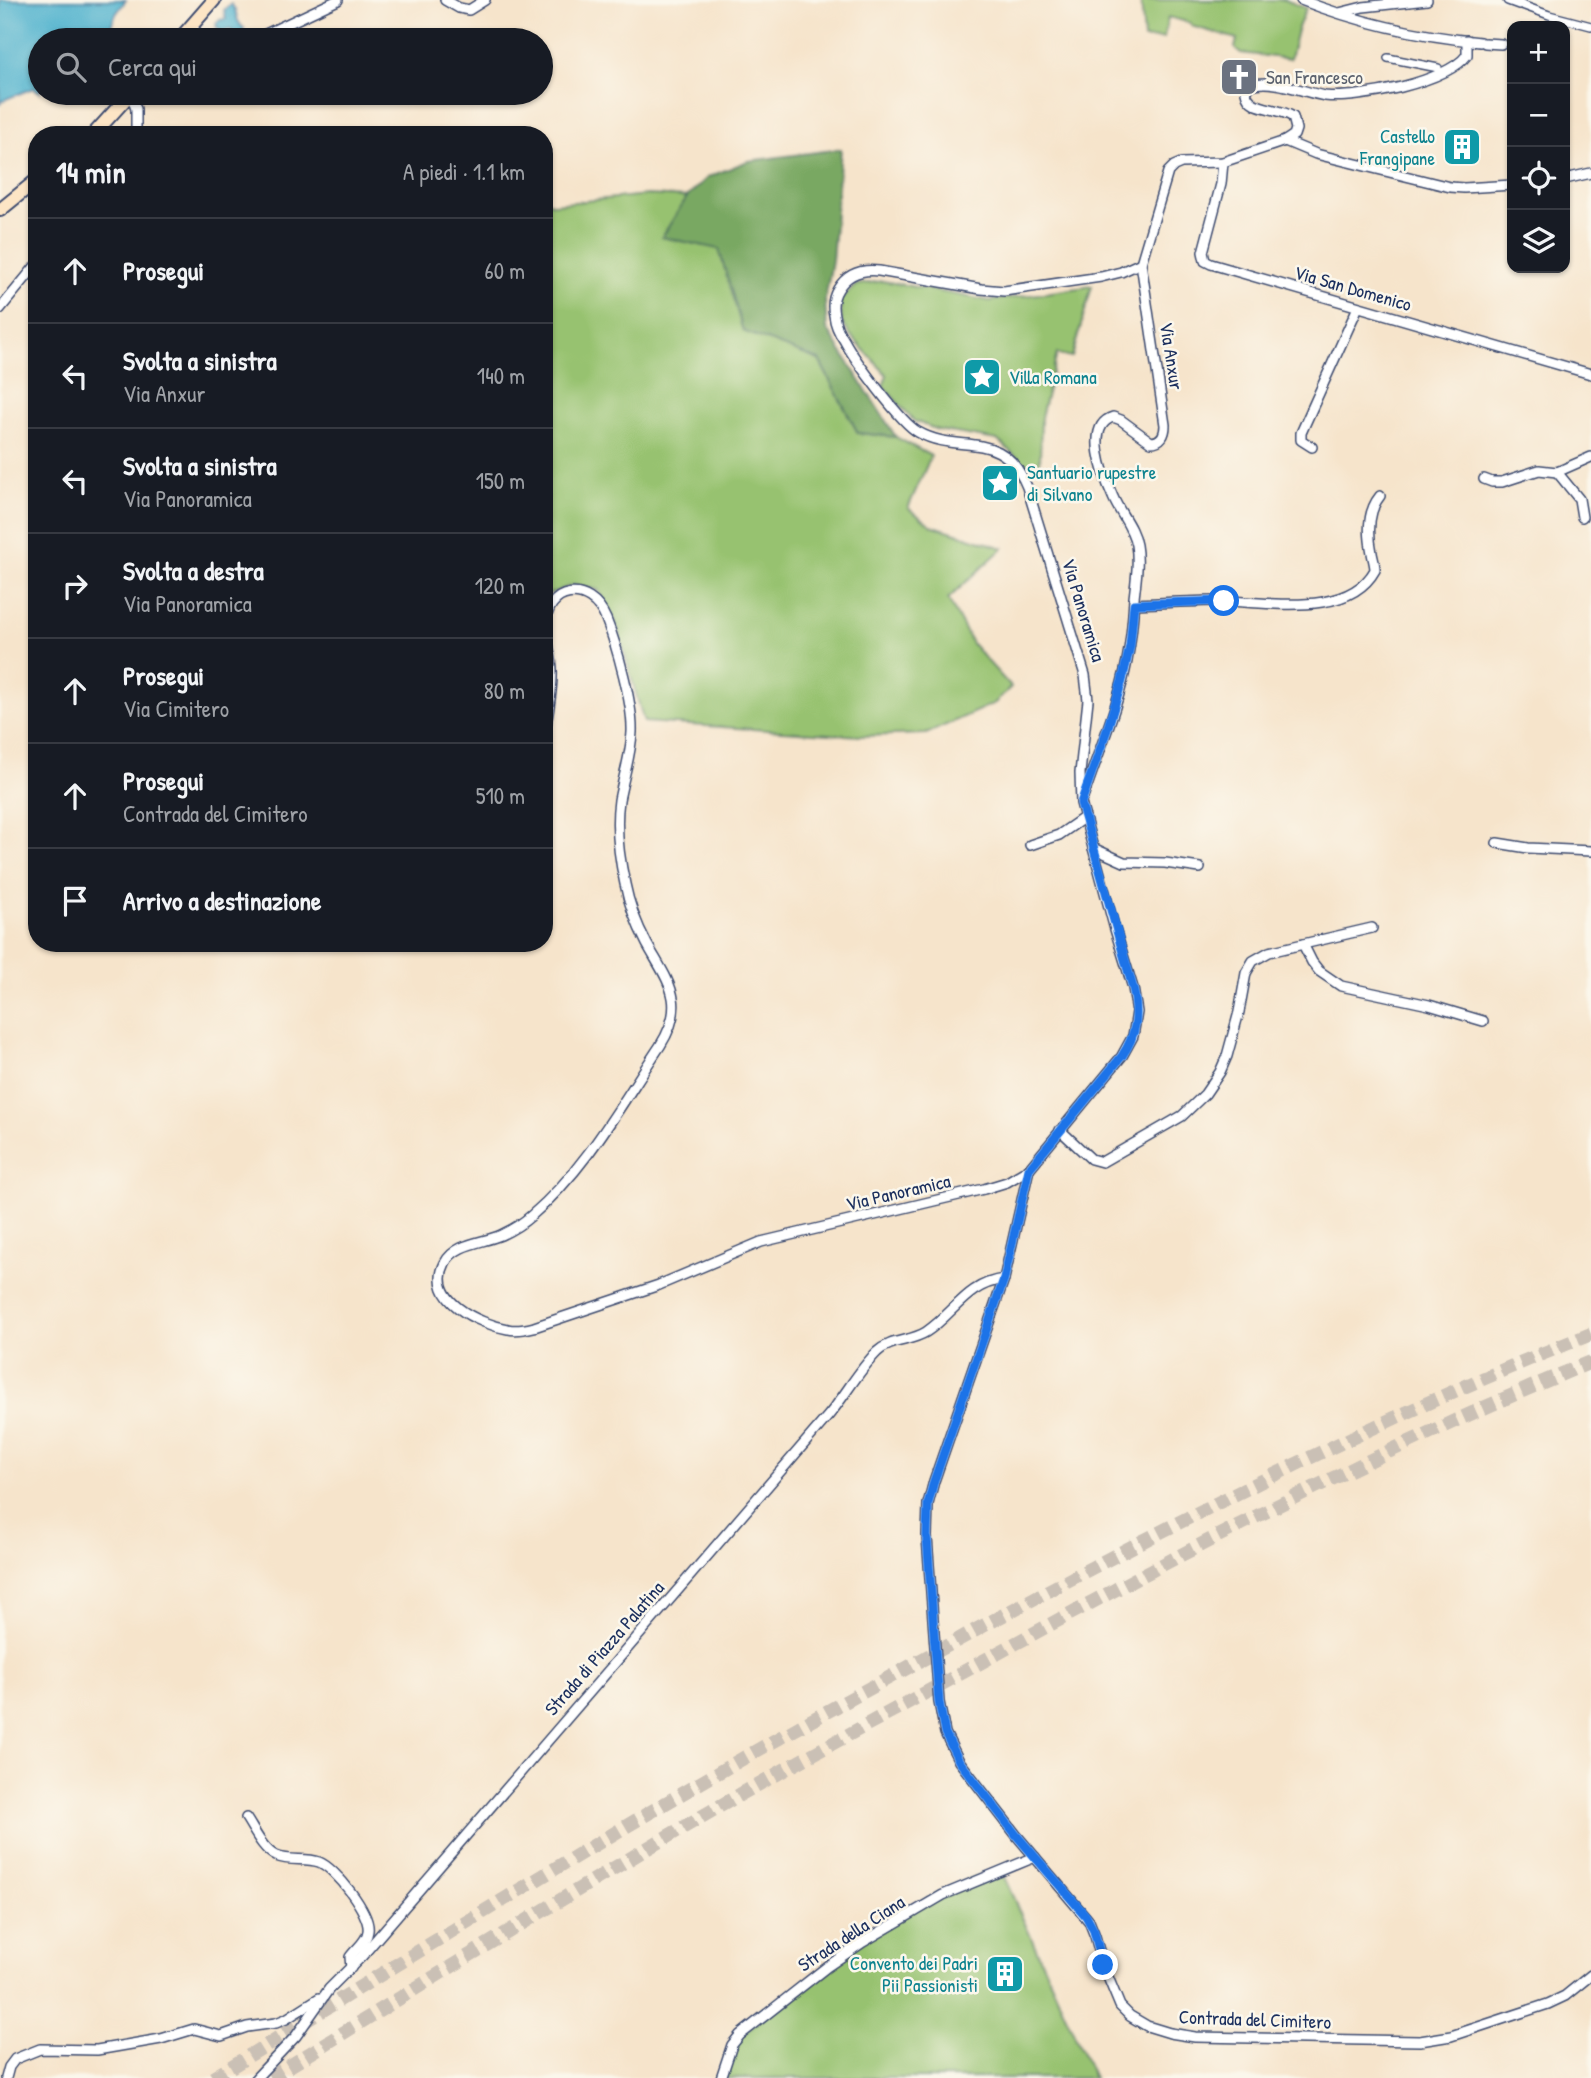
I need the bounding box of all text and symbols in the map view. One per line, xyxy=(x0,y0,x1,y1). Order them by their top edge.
map controls xyxy=(1507,21,1570,273)
button: + xyxy=(1507,21,1570,84)
search box xyxy=(28,28,553,105)
icon: search xyxy=(52,48,90,86)
text: Cerca qui xyxy=(108,49,197,84)
church icon: San Francesco xyxy=(1218,56,1260,98)
place label: San Francesco xyxy=(1266,64,1363,90)
button: − xyxy=(1507,84,1570,147)
place label: Castello Frangipane xyxy=(1359,123,1435,171)
building icon: Castello Frangipane xyxy=(1441,126,1483,168)
button: locate xyxy=(1507,147,1570,210)
text: 14 min xyxy=(56,152,126,192)
text: A piedi · 1.1 km xyxy=(403,156,525,187)
button: layers xyxy=(1507,210,1570,273)
icon: ahead xyxy=(56,252,94,290)
text: Prosegui xyxy=(123,253,204,288)
text: 60 m xyxy=(485,255,525,286)
street label: Via San Domenico xyxy=(1291,259,1415,317)
street label: Via Anxur xyxy=(1154,320,1190,392)
text: Svolta a sinistra xyxy=(123,343,277,378)
place icon: Villa Romana xyxy=(961,356,1003,398)
icon: left xyxy=(56,357,94,395)
text: 140 m xyxy=(477,360,525,391)
place label: Villa Romana xyxy=(1009,364,1097,390)
text: Via Anxur xyxy=(123,378,205,409)
text: Svolta a sinistra xyxy=(123,448,277,483)
place label: Santuario rupestre di Silvano xyxy=(1027,459,1157,507)
icon: left xyxy=(56,462,94,500)
place icon: Santuario rupestre di Silvano xyxy=(979,462,1021,504)
text: 150 m xyxy=(476,465,525,496)
text: Via Panoramica xyxy=(123,483,252,514)
text: Svolta a destra xyxy=(123,553,264,588)
street label: Via Panoramica xyxy=(1056,555,1112,665)
icon: right xyxy=(56,567,94,605)
text: 120 m xyxy=(475,570,525,601)
route start xyxy=(1208,585,1239,616)
text: Via Panoramica xyxy=(123,588,252,619)
text: Prosegui xyxy=(123,658,204,693)
icon: ahead xyxy=(56,672,94,710)
text: 80 m xyxy=(484,675,525,706)
text: Via Cimitero xyxy=(123,693,229,724)
text: Prosegui xyxy=(123,763,204,798)
icon: ahead xyxy=(56,777,94,815)
text: 510 m xyxy=(476,780,525,811)
text: Contrada del Cimitero xyxy=(123,798,308,829)
icon: arrive xyxy=(56,882,94,920)
text: Arrivo a destinazione xyxy=(123,883,321,918)
street label: Via Panoramica xyxy=(843,1167,953,1217)
street label: Strada di Piazza Palatina xyxy=(538,1575,670,1721)
street label: Strada della Ciana xyxy=(793,1888,910,1977)
route end xyxy=(1087,1949,1118,1980)
place label: Convento dei Padri Pii Passionisti xyxy=(850,1950,978,1998)
building icon: Convento dei Padri Pii Passionisti xyxy=(984,1953,1026,1995)
street label: Contrada del Cimitero xyxy=(1178,2003,1332,2035)

